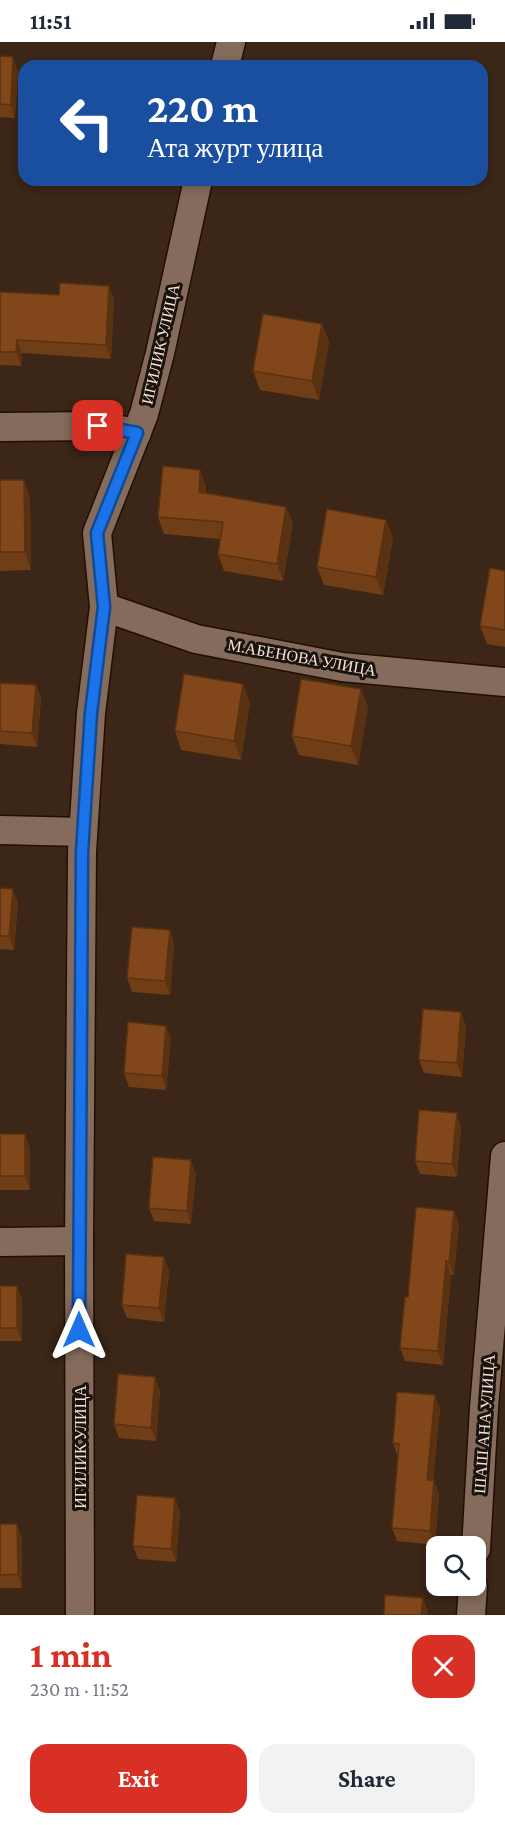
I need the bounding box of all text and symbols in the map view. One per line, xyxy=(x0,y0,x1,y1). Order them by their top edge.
text: 11:51 xyxy=(30,9,72,34)
icon: left xyxy=(48,84,126,162)
text: 220 m xyxy=(147,84,258,131)
text: Ата журт улица xyxy=(147,133,323,163)
street label: ИГИЛИК УЛИЦА xyxy=(138,282,184,406)
pin xyxy=(72,400,123,451)
icon: arrive xyxy=(81,409,114,442)
street label: М.АБЕНОВА УЛИЦА xyxy=(226,636,378,680)
position arrow xyxy=(47,1298,111,1362)
street label: ШАШ АНА УЛИЦА xyxy=(471,1353,499,1494)
street label: ИГИЛИК УЛИЦА xyxy=(72,1385,90,1509)
map controls xyxy=(426,1536,486,1596)
button: search xyxy=(426,1536,486,1596)
text: 1 min xyxy=(30,1635,112,1675)
button: close xyxy=(412,1635,475,1698)
text: 230 m · 11:52 xyxy=(30,1678,129,1700)
button: Exit xyxy=(30,1744,247,1813)
button: Share xyxy=(259,1744,475,1813)

